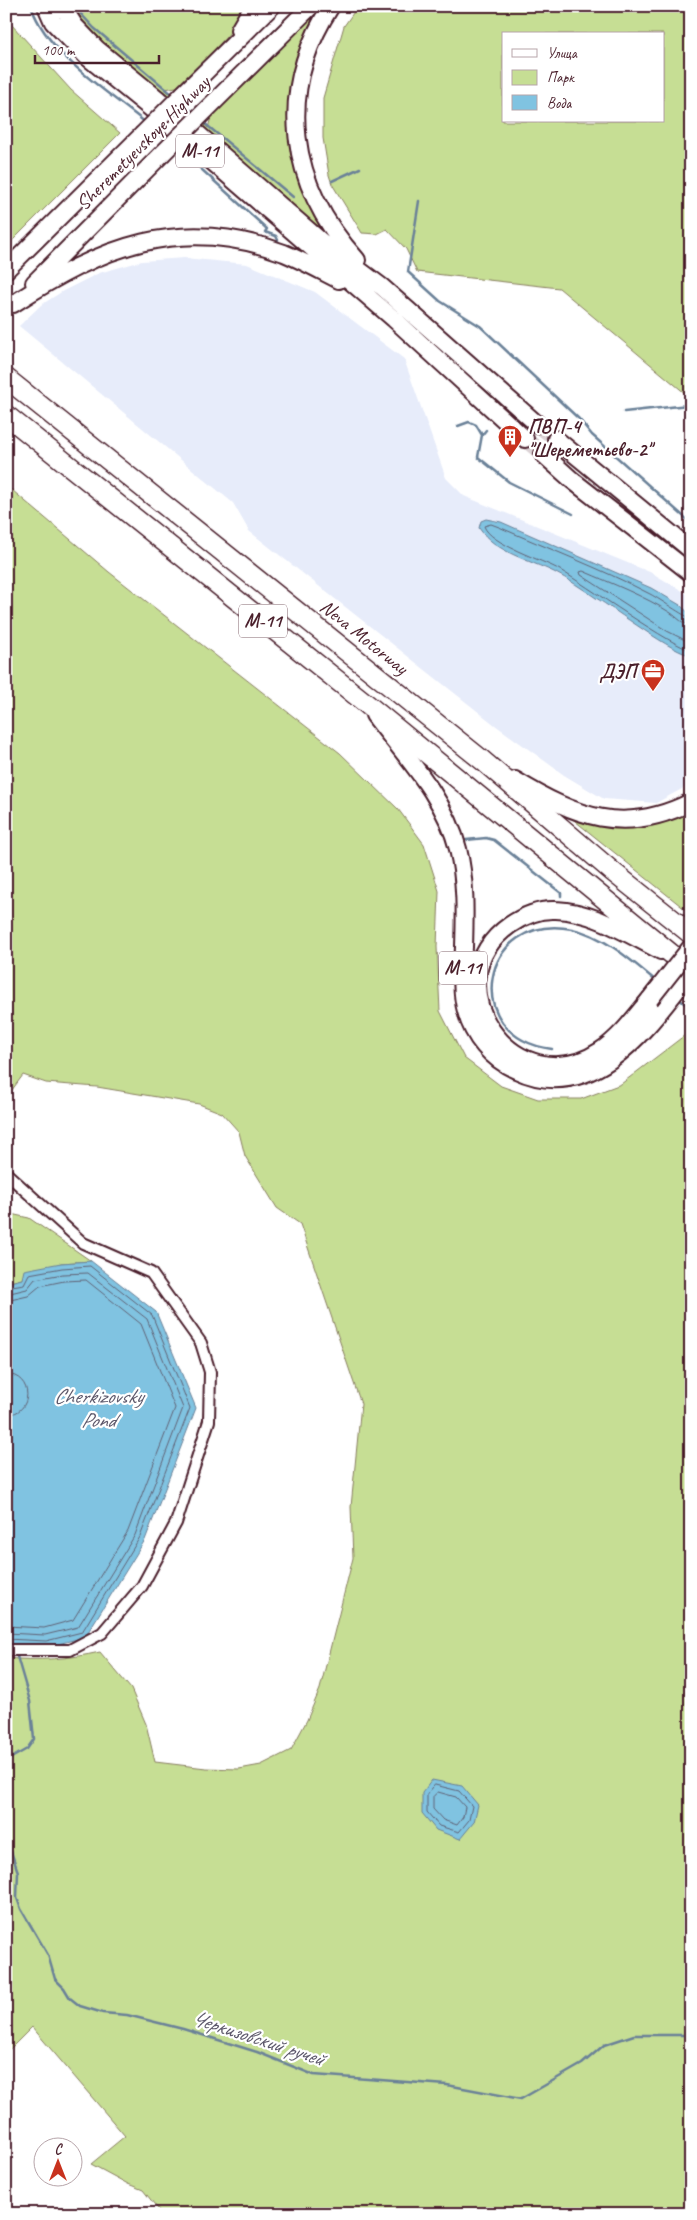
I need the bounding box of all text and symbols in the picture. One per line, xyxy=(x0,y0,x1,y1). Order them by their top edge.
scale bar xyxy=(35,32,159,64)
legend xyxy=(502,32,664,122)
text: 100 m xyxy=(42,41,76,60)
text: Улица xyxy=(547,44,578,63)
text: Парк xyxy=(547,68,575,87)
street label: Sheremetyevskoye Highway xyxy=(71,69,217,215)
text: Вода xyxy=(547,94,572,113)
road number: М-11 xyxy=(176,134,224,168)
place label: ПВП-4 "Шереметьево-2" xyxy=(528,414,655,462)
building icon: ПВП-4 "Шереметьево-2" xyxy=(497,424,523,458)
street label: Neva Motorway xyxy=(315,594,414,681)
road number: М-11 xyxy=(239,604,287,638)
office icon: ДЭП xyxy=(640,658,666,692)
place label: ДЭП xyxy=(599,659,640,684)
road number: М-11 xyxy=(439,951,487,984)
water label: Cherkizovsky Pond xyxy=(54,1383,146,1433)
water label: Черкизовский ручей xyxy=(189,2004,331,2073)
north arrow xyxy=(32,2138,82,2188)
text: С xyxy=(55,2141,64,2158)

